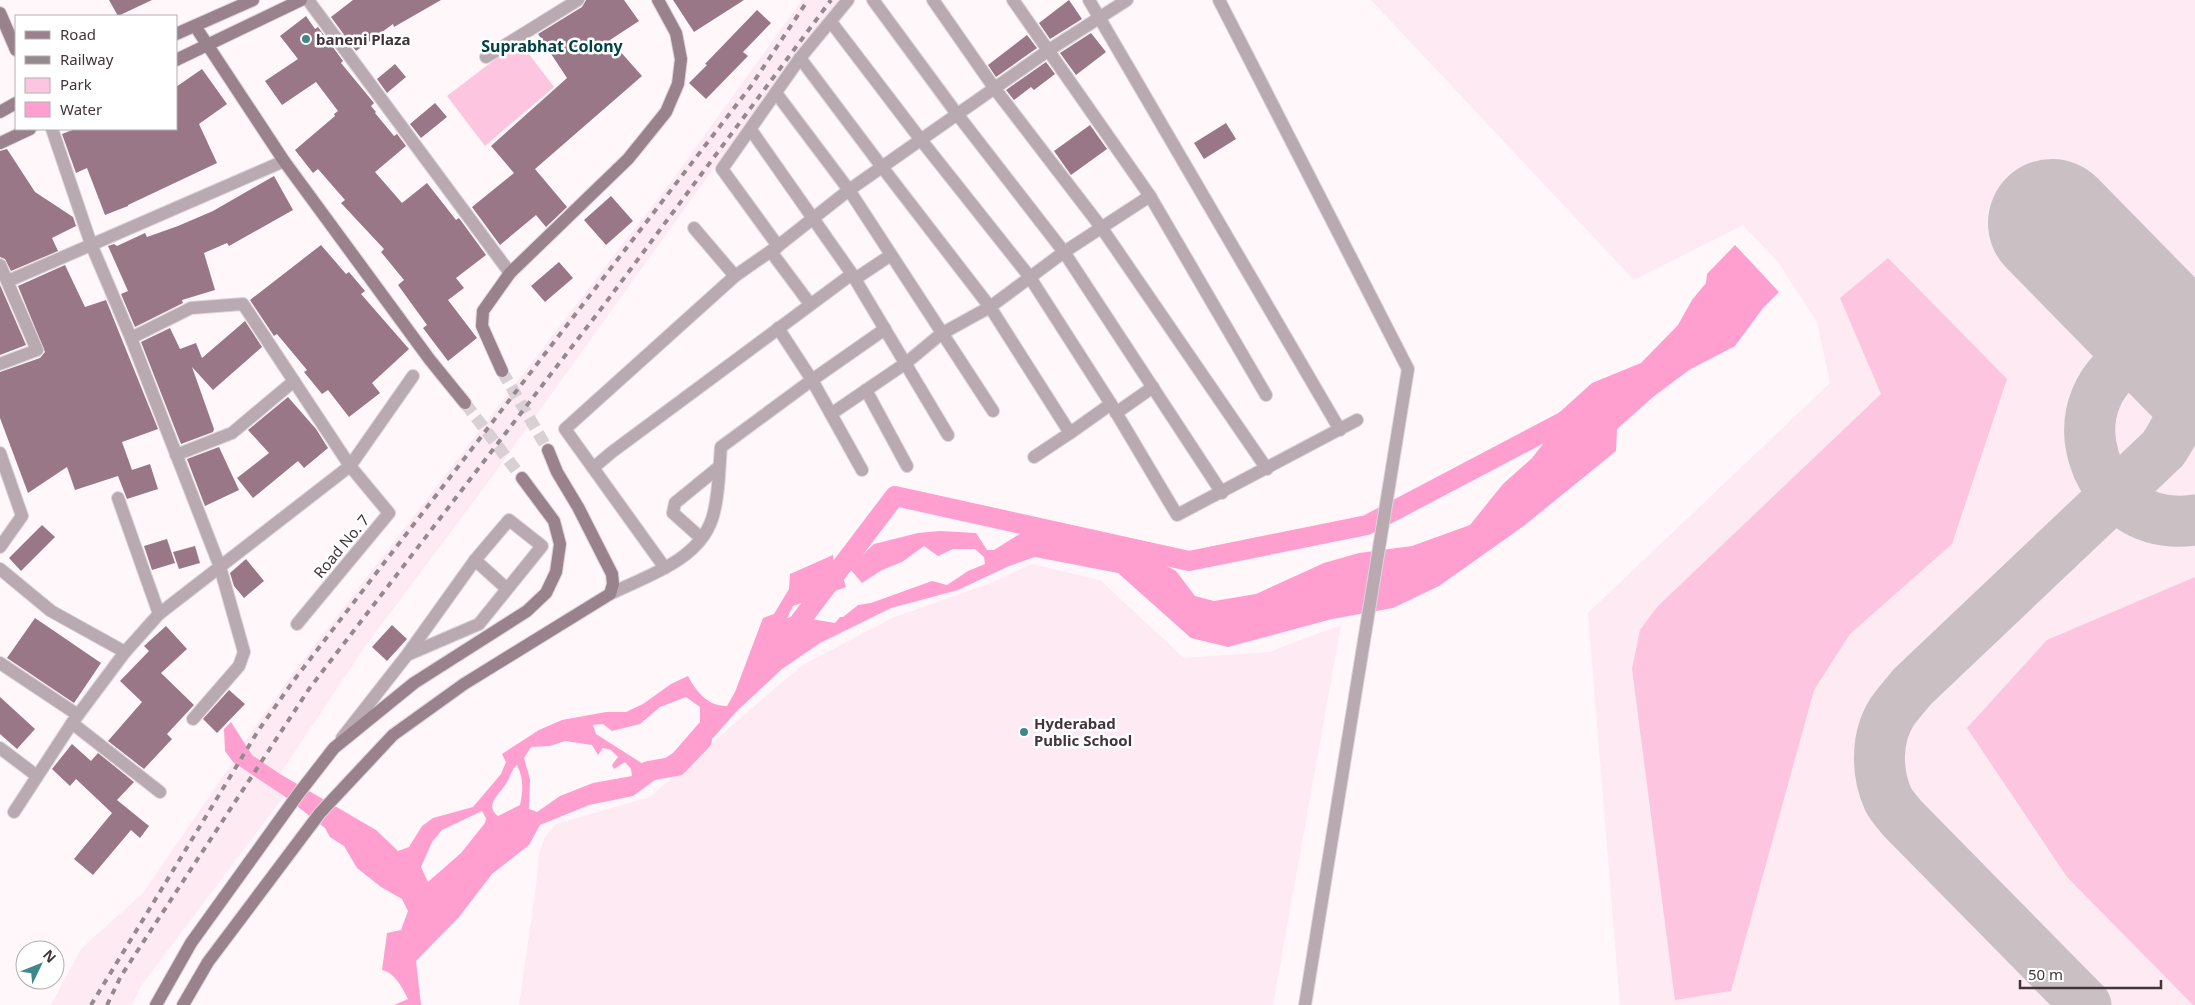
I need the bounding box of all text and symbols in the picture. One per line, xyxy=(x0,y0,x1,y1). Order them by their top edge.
legend xyxy=(15,15,178,130)
text: Road xyxy=(60,24,96,44)
place label: baneni Plaza xyxy=(316,29,410,49)
marker: baneni Plaza xyxy=(300,33,312,45)
district label: Suprabhat Colony xyxy=(481,35,624,57)
text: Railway xyxy=(60,49,114,69)
text: Park xyxy=(60,74,92,94)
text: Water xyxy=(60,99,102,119)
street label: Road No. 7 xyxy=(309,510,373,582)
place label: Hyderabad Public School xyxy=(1034,713,1132,750)
marker: Hyderabad Public School xyxy=(1018,726,1030,738)
north arrow xyxy=(15,940,65,990)
text: N xyxy=(39,945,61,966)
scale bar xyxy=(2020,958,2161,990)
text: 50 m xyxy=(2028,964,2063,984)

